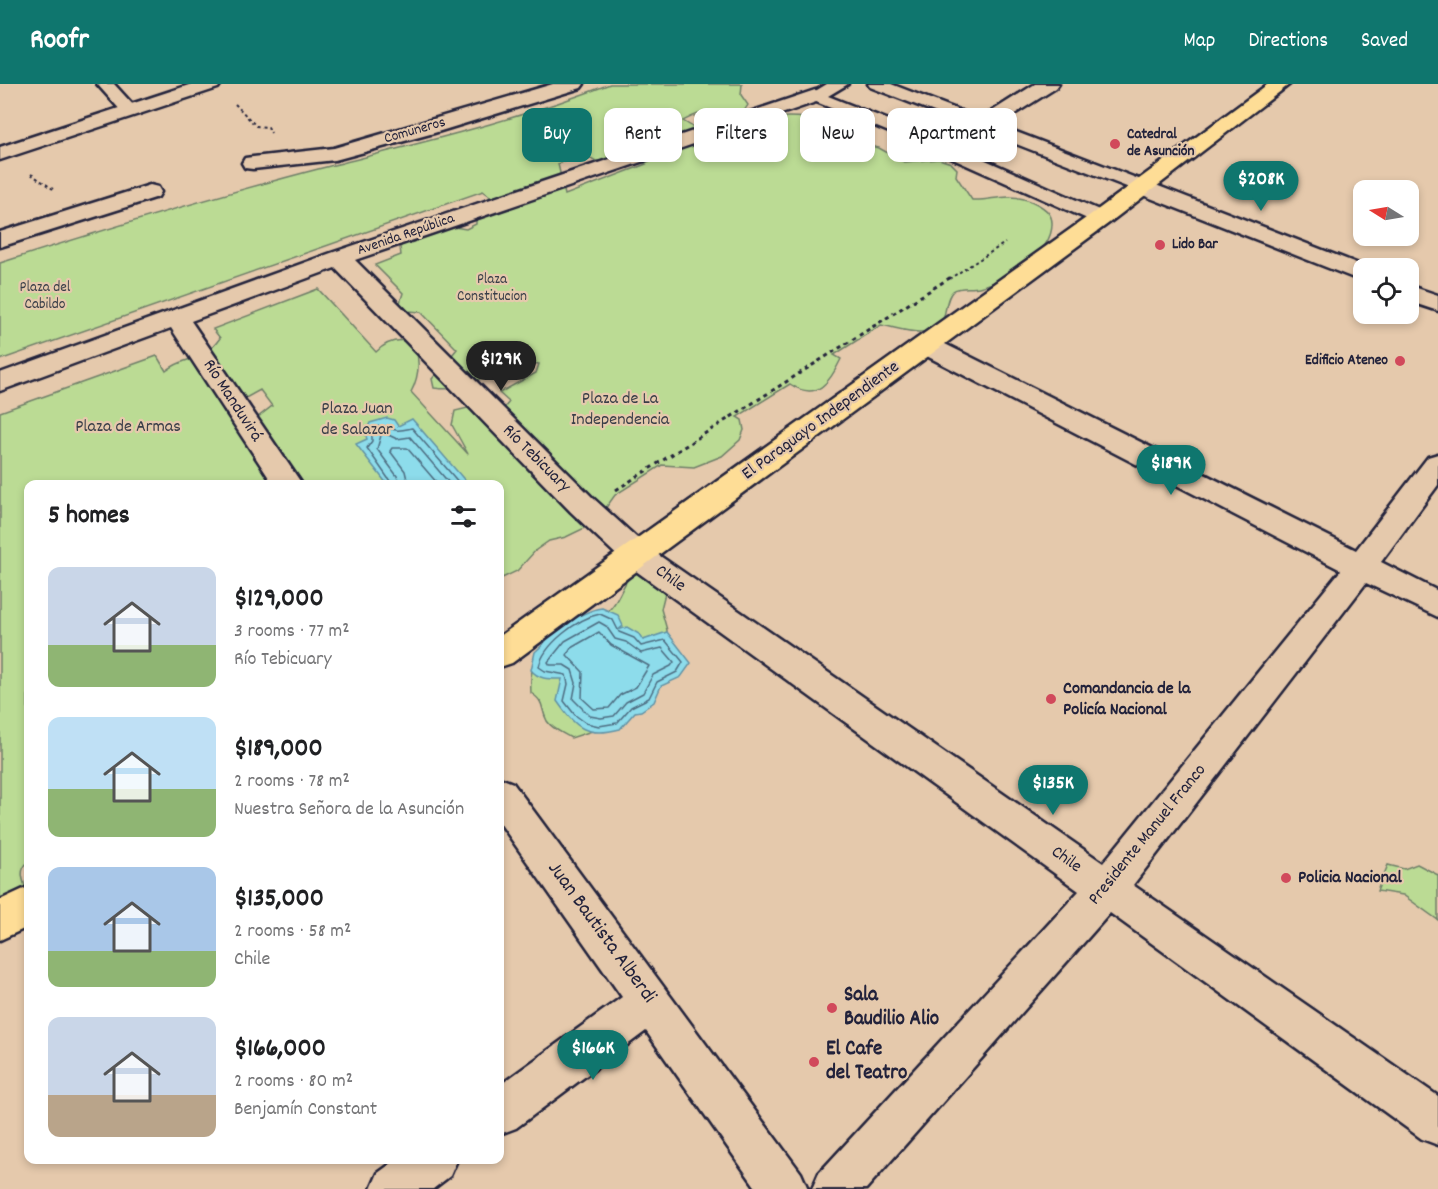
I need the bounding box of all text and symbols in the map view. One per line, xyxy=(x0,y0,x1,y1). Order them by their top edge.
text: Roofr xyxy=(30,22,89,62)
text: Map xyxy=(1184,27,1215,57)
text: Directions xyxy=(1248,27,1328,57)
text: Saved xyxy=(1361,27,1408,57)
chip: Buy xyxy=(522,108,592,162)
chip: Rent xyxy=(604,108,682,162)
chip: Filters xyxy=(694,108,788,162)
chip: New xyxy=(800,108,875,162)
chip: Apartment xyxy=(887,108,1017,162)
street label: Comuneros xyxy=(382,112,448,150)
place label: Catedral de Asunción xyxy=(1127,124,1194,163)
marker: Catedral de Asunción xyxy=(1108,137,1122,151)
pin: $208K xyxy=(1219,161,1303,212)
text: $208K xyxy=(1237,166,1285,194)
north arrow xyxy=(1353,180,1419,246)
map controls xyxy=(1353,180,1419,324)
street label: Avenida República xyxy=(354,208,458,262)
place label: Lido Bar xyxy=(1172,234,1218,256)
marker: Lido Bar xyxy=(1153,238,1167,252)
button: locate xyxy=(1353,258,1419,324)
park label: Plaza Constitucion xyxy=(457,269,527,308)
park label: Plaza del Cabildo xyxy=(20,277,71,316)
pin: $129K xyxy=(459,341,543,392)
text: $129K xyxy=(480,346,522,374)
place label: Edificio Ateneo xyxy=(1305,350,1388,372)
marker: Edificio Ateneo xyxy=(1393,354,1407,368)
street label: Río Manduvirá xyxy=(196,355,268,447)
street label: El Paraguayo Independiente xyxy=(737,355,905,487)
park label: Plaza de La Independencia xyxy=(571,387,670,433)
park label: Plaza Juan de Salazar xyxy=(321,397,393,443)
park label: Plaza de Armas xyxy=(75,415,181,440)
street label: Río Tebicuary xyxy=(496,419,576,499)
pin: $189K xyxy=(1129,445,1213,496)
text: $189K xyxy=(1151,450,1191,478)
text: 5 homes xyxy=(48,498,130,535)
icon: filters xyxy=(447,500,480,533)
street label: Chile xyxy=(649,559,691,599)
text: $129,000 xyxy=(234,581,324,618)
icon: home xyxy=(96,591,168,663)
text: 3 rooms · 77 m² xyxy=(234,618,350,646)
text: Río Tebicuary xyxy=(234,646,332,674)
place label: Comandancia de la Policía Nacional xyxy=(1063,677,1191,723)
marker: Comandancia de la Policía Nacional xyxy=(1044,692,1058,706)
text: $189,000 xyxy=(234,731,323,768)
icon: home xyxy=(96,741,168,813)
street label: Presidente Manuel Franco xyxy=(1083,759,1213,911)
pin: $135K xyxy=(1011,765,1095,816)
text: 2 rooms · 78 m² xyxy=(234,768,350,796)
text: $135K xyxy=(1032,770,1074,798)
text: Nuestra Señora de la Asunción xyxy=(234,796,464,824)
street label: Chile xyxy=(1045,840,1087,880)
street label: Juan Bautista Alberdi xyxy=(539,856,663,1010)
place label: Policia Nacional xyxy=(1298,866,1402,891)
marker: Policia Nacional xyxy=(1279,871,1293,885)
text: $135,000 xyxy=(234,881,324,918)
icon: home xyxy=(96,891,168,963)
text: 2 rooms · 58 m² xyxy=(234,918,351,946)
text: Chile xyxy=(234,946,270,974)
place label: Sala Baudilio Alio xyxy=(844,981,939,1035)
marker: Sala Baudilio Alio xyxy=(825,1001,839,1015)
pin: $166K xyxy=(551,1030,635,1081)
text: $166,000 xyxy=(234,1031,326,1068)
text: $166K xyxy=(571,1035,615,1063)
place label: El Cafe del Teatro xyxy=(826,1035,907,1089)
icon: home xyxy=(96,1041,168,1113)
marker: El Cafe del Teatro xyxy=(807,1055,821,1069)
text: 2 rooms · 80 m² xyxy=(234,1068,353,1096)
text: Benjamín Constant xyxy=(234,1096,377,1124)

